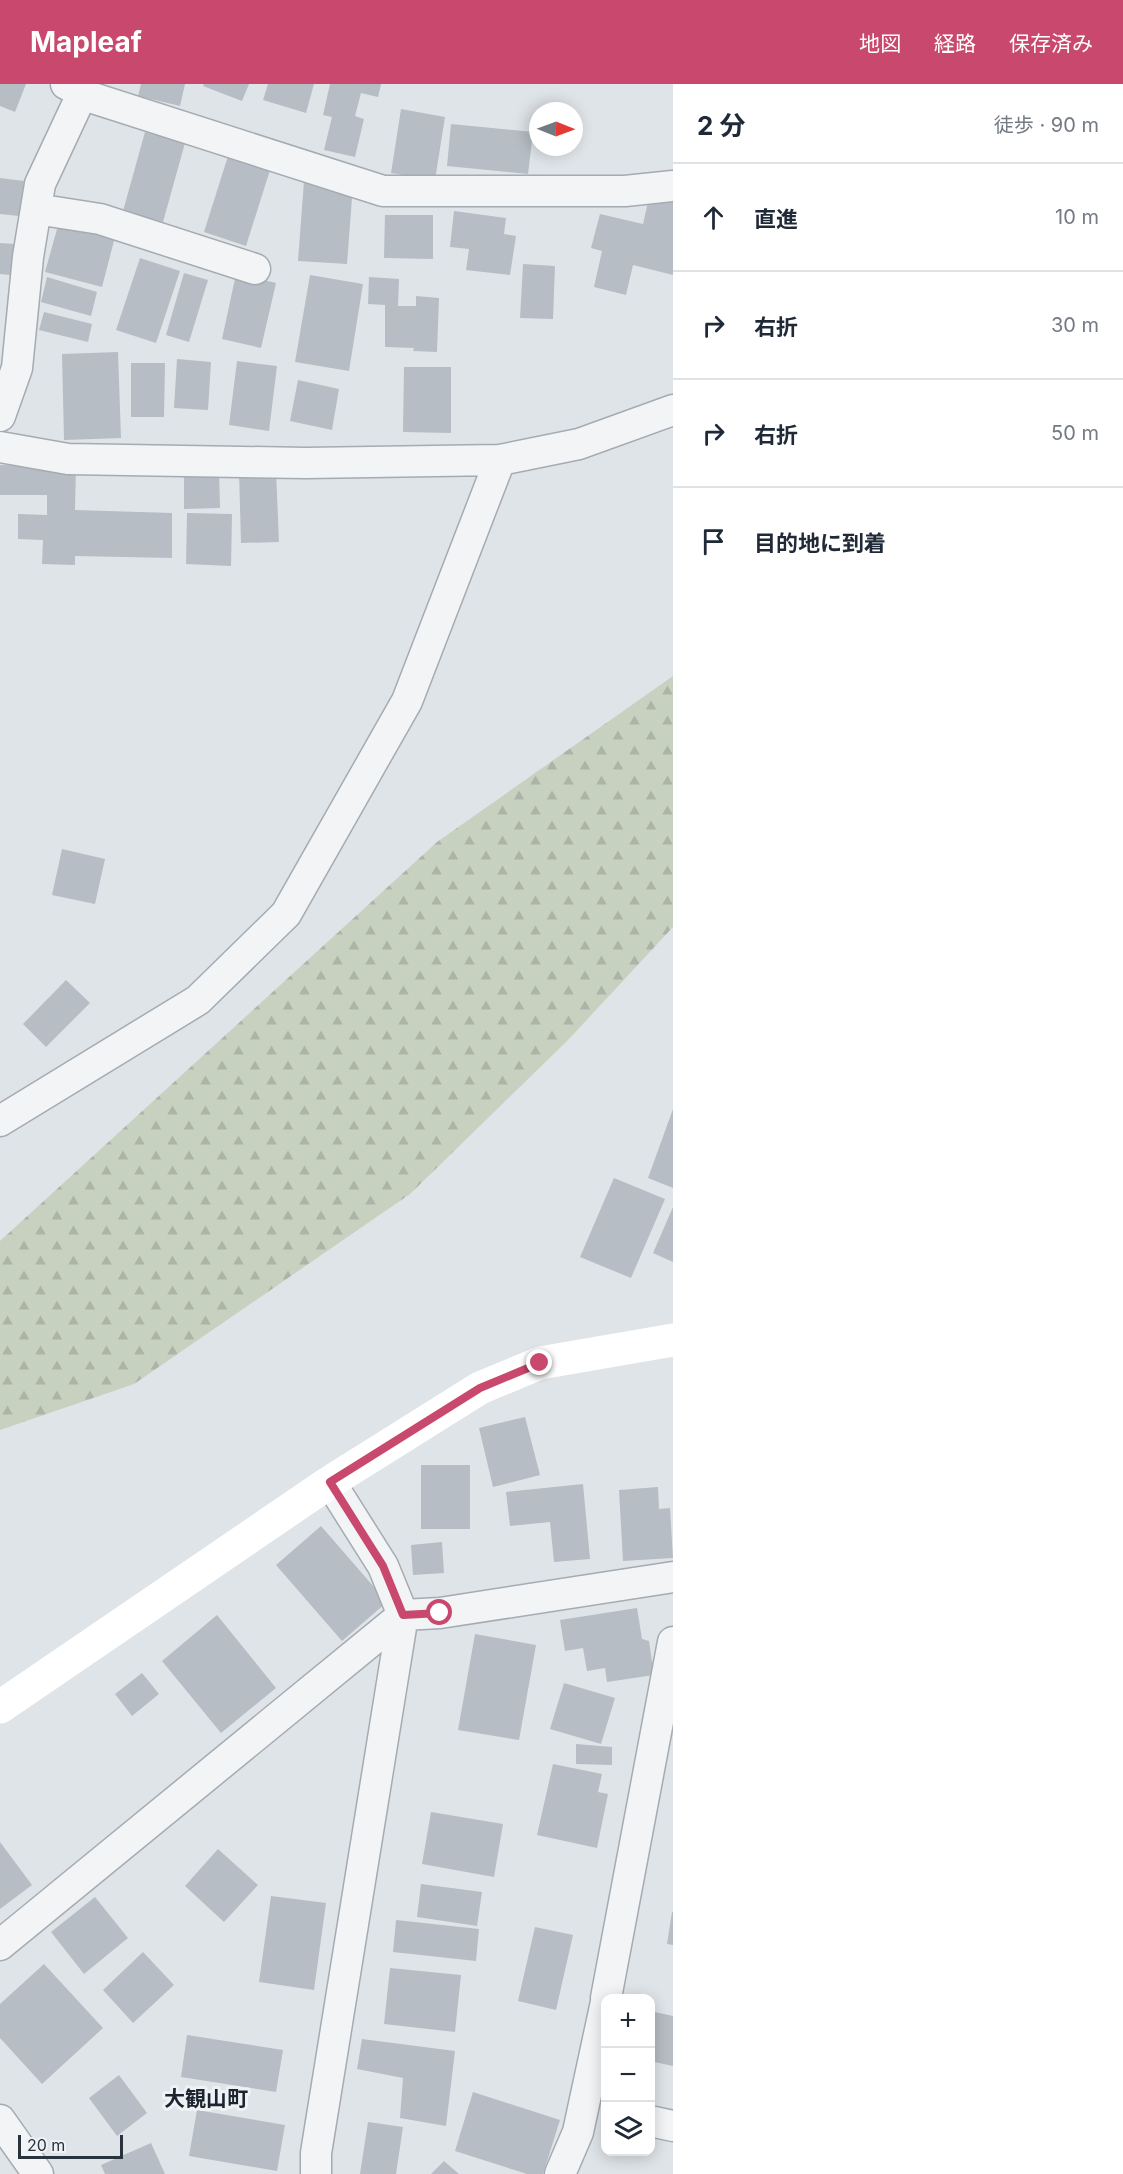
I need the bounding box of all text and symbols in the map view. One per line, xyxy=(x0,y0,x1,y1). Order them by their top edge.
text: Mapleaf xyxy=(30,25,142,59)
text: 地図 xyxy=(859,31,901,56)
text: 経路 xyxy=(934,31,976,56)
text: 保存済み xyxy=(1009,31,1093,56)
north arrow xyxy=(529,102,583,156)
text: 2 分 xyxy=(697,110,746,141)
text: 徒歩 · 90 m xyxy=(994,113,1099,137)
icon: ahead xyxy=(697,201,730,234)
text: 10 m xyxy=(1055,205,1099,229)
text: 直進 xyxy=(754,206,798,232)
icon: right xyxy=(697,309,730,342)
text: 30 m xyxy=(1051,313,1099,337)
text: 右折 xyxy=(754,314,798,340)
icon: right xyxy=(697,417,730,450)
text: 50 m xyxy=(1051,421,1099,445)
text: 右折 xyxy=(754,422,798,448)
icon: arrive xyxy=(697,525,730,558)
text: 目的地に到着 xyxy=(754,530,886,556)
route end xyxy=(526,1349,552,1375)
route start xyxy=(426,1599,452,1625)
map controls xyxy=(601,1994,655,2156)
button: + xyxy=(601,1994,655,2048)
button: − xyxy=(601,2048,655,2102)
district label: 大観山町 xyxy=(164,2086,248,2111)
button: layers xyxy=(601,2102,655,2156)
scale bar xyxy=(18,2132,123,2160)
text: 20 m xyxy=(27,2135,65,2155)

